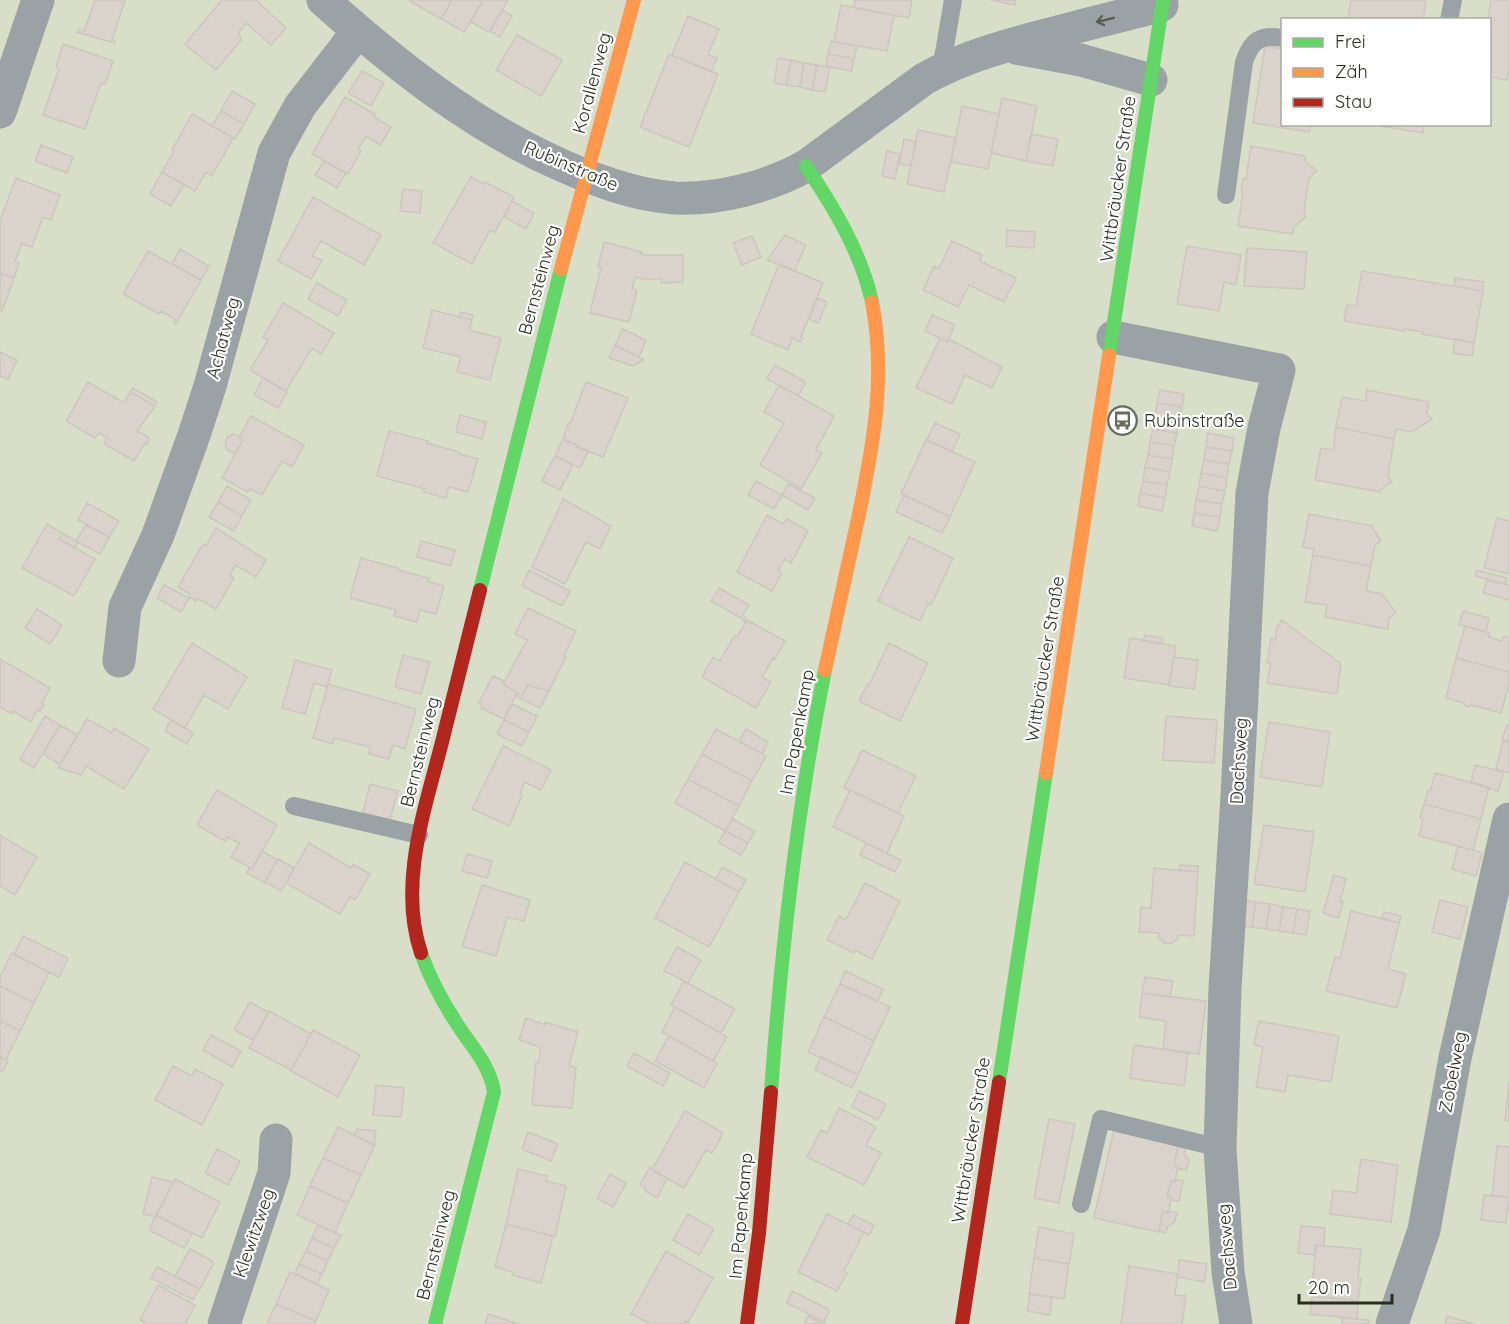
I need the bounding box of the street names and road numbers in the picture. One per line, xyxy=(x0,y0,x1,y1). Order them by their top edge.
street label: Korallenweg xyxy=(567,30,616,136)
street label: Wittbräucker Straße xyxy=(1094,94,1141,263)
street label: Rubinstraße xyxy=(520,135,622,196)
street label: Bernsteinweg xyxy=(513,222,564,337)
street label: Achatweg xyxy=(201,294,244,381)
street label: Wittbräucker Straße xyxy=(1020,574,1069,743)
street label: Im Papenkamp xyxy=(774,667,819,796)
street label: Bernsteinweg xyxy=(395,694,444,809)
street label: Dachsweg xyxy=(1225,717,1252,805)
street label: Zobelweg xyxy=(1433,1029,1472,1114)
street label: Wittbräucker Straße xyxy=(946,1055,995,1224)
street label: Im Papenkamp xyxy=(724,1152,757,1280)
street label: Klewitzweg xyxy=(227,1185,280,1281)
street label: Bernsteinweg xyxy=(411,1187,460,1302)
street label: Dachsweg xyxy=(1211,1203,1242,1291)

